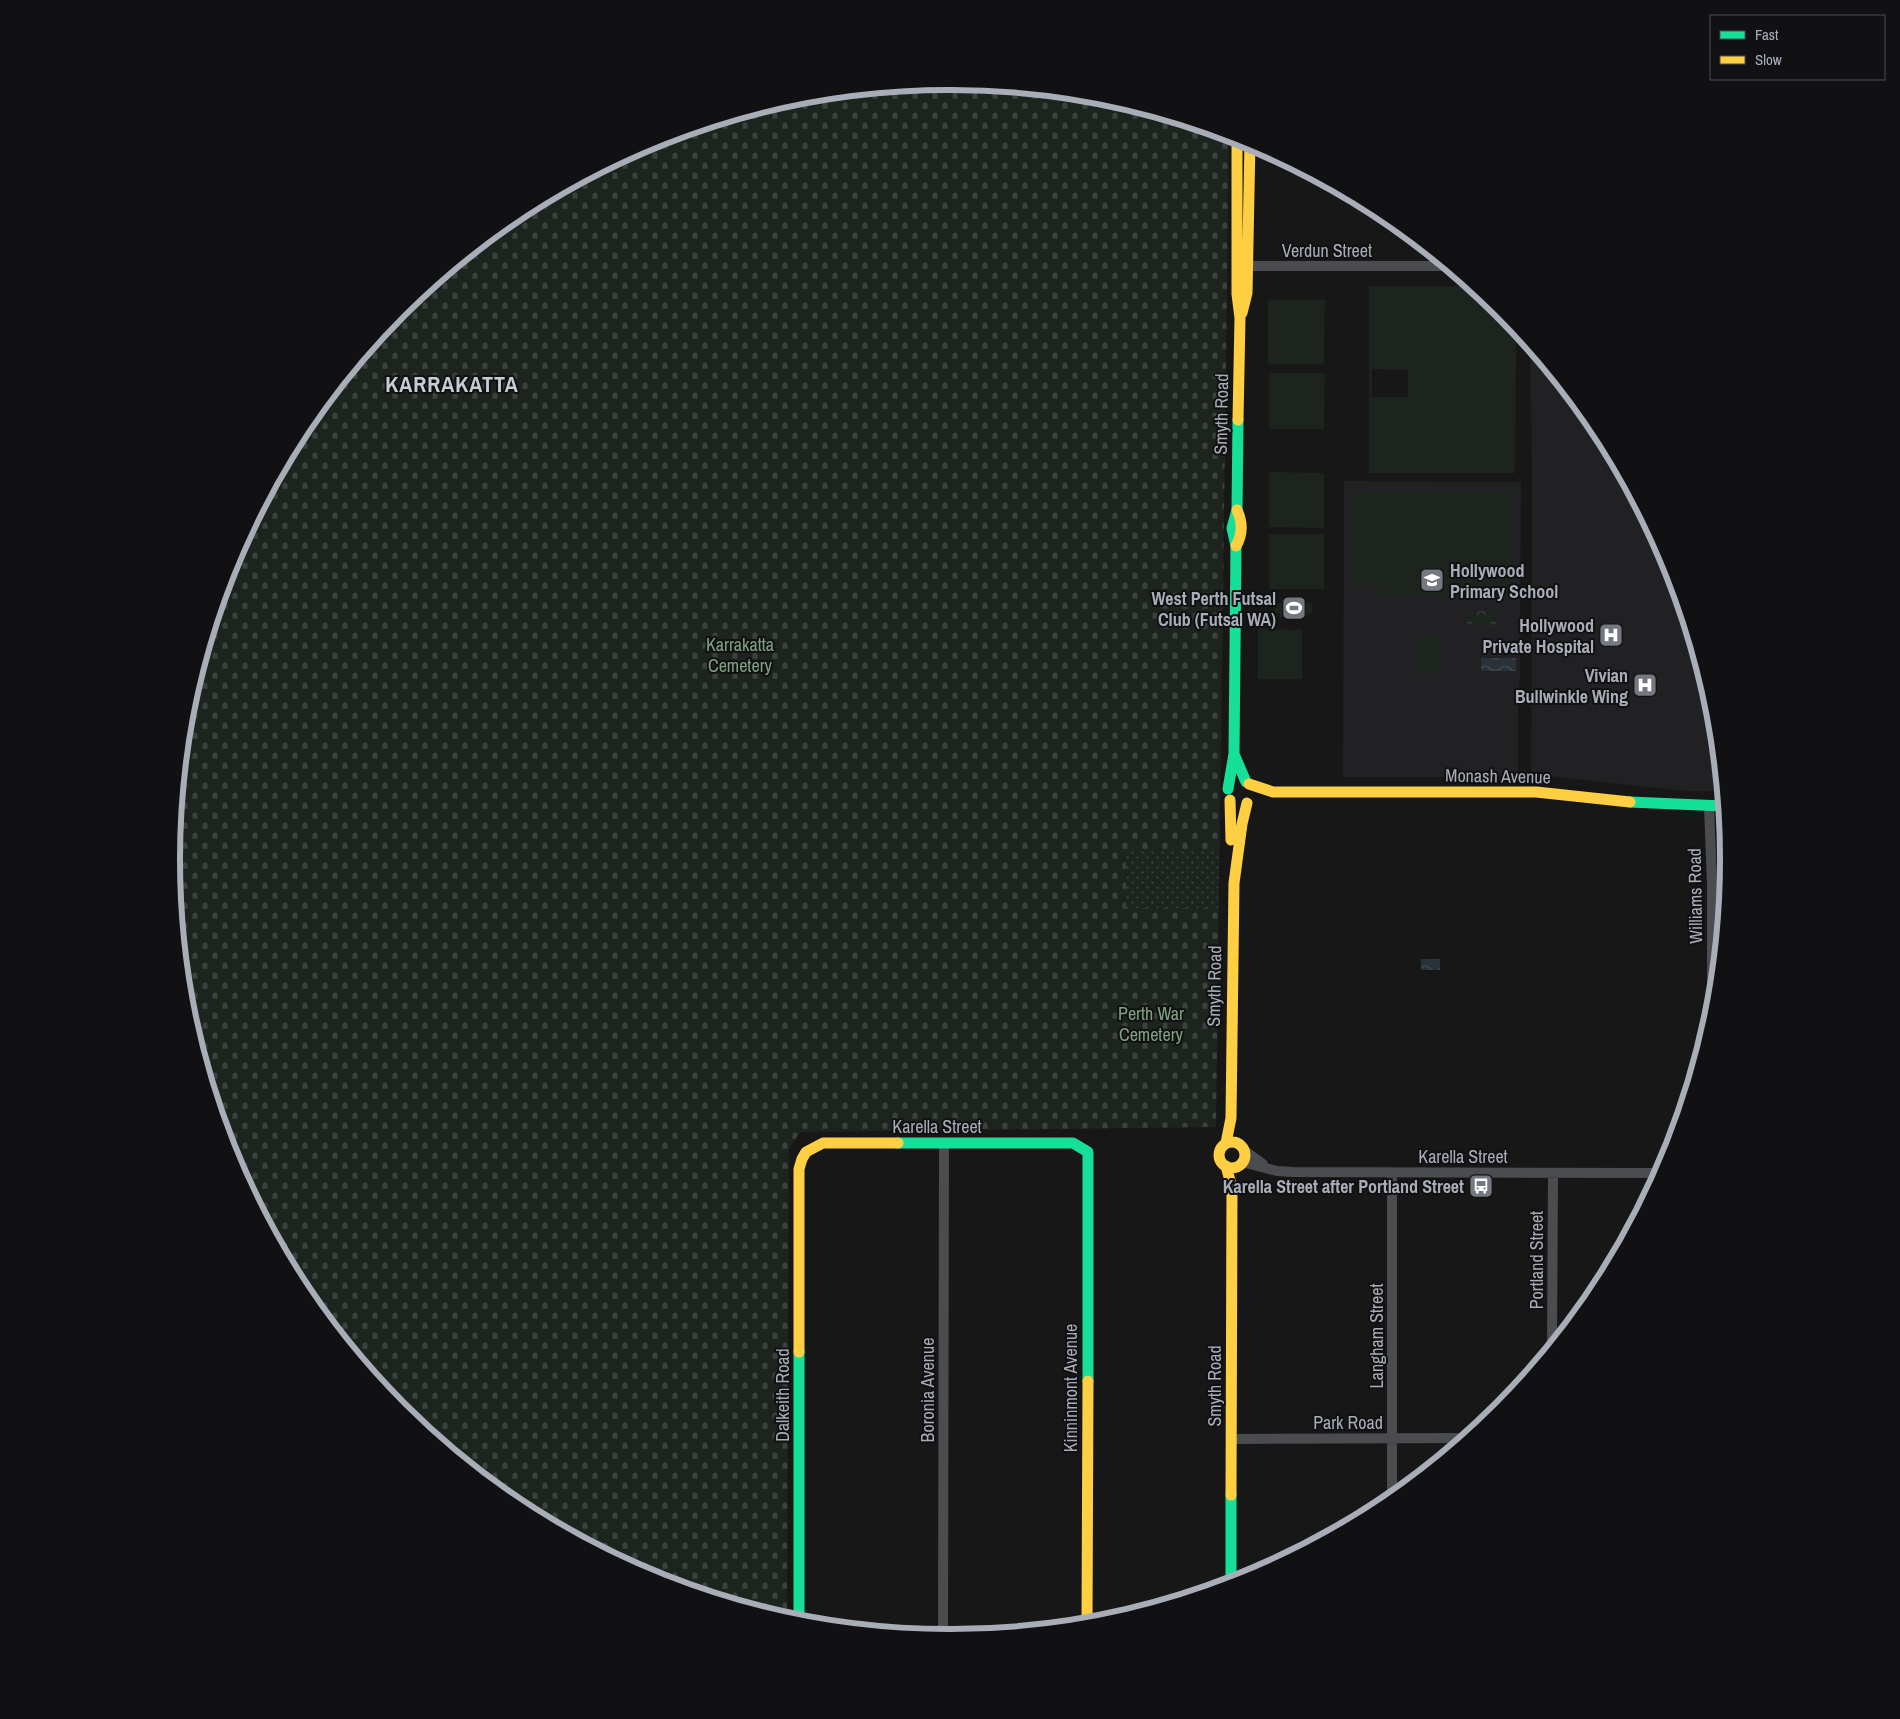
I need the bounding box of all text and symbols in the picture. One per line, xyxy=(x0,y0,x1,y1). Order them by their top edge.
legend xyxy=(1710,15,1885,80)
text: Fast xyxy=(1755,24,1779,45)
text: Slow xyxy=(1755,49,1782,70)
street label: Verdun Street xyxy=(1282,238,1372,263)
district label: KARRAKATTA xyxy=(385,369,519,399)
street label: Smyth Road xyxy=(1208,373,1234,455)
place label: Hollywood Primary School xyxy=(1450,558,1558,604)
school or university icon: Hollywood Primary School xyxy=(1419,567,1445,593)
place label: West Perth Futsal Club (Futsal WA) xyxy=(1152,586,1276,632)
sports icon: West Perth Futsal Club (Futsal WA) xyxy=(1281,595,1307,621)
place label: Hollywood Private Hospital xyxy=(1482,613,1594,659)
hospital icon: Hollywood Private Hospital xyxy=(1598,622,1624,648)
park label: Karrakatta Cemetery xyxy=(706,632,774,678)
place label: Vivian Bullwinkle Wing xyxy=(1515,663,1628,709)
hospital icon: Vivian Bullwinkle Wing xyxy=(1632,672,1658,698)
street label: Monash Avenue xyxy=(1445,763,1551,789)
street label: Williams Road xyxy=(1682,848,1708,944)
street label: Smyth Road xyxy=(1201,945,1227,1027)
park label: Perth War Cemetery xyxy=(1118,1001,1184,1047)
street label: Karella Street xyxy=(892,1114,982,1139)
street label: Karella Street xyxy=(1418,1144,1508,1169)
bus stop icon: Karella Street after Portland Street xyxy=(1468,1173,1494,1199)
place label: Karella Street after Portland Street xyxy=(1223,1174,1464,1199)
street label: Portland Street xyxy=(1524,1211,1549,1309)
street label: Langham Street xyxy=(1364,1283,1389,1389)
street label: Kinninmont Avenue xyxy=(1058,1324,1083,1452)
street label: Boronia Avenue xyxy=(915,1338,940,1442)
street label: Smyth Road xyxy=(1202,1345,1227,1427)
street label: Dalkeith Road xyxy=(770,1348,795,1442)
street label: Park Road xyxy=(1313,1410,1383,1435)

